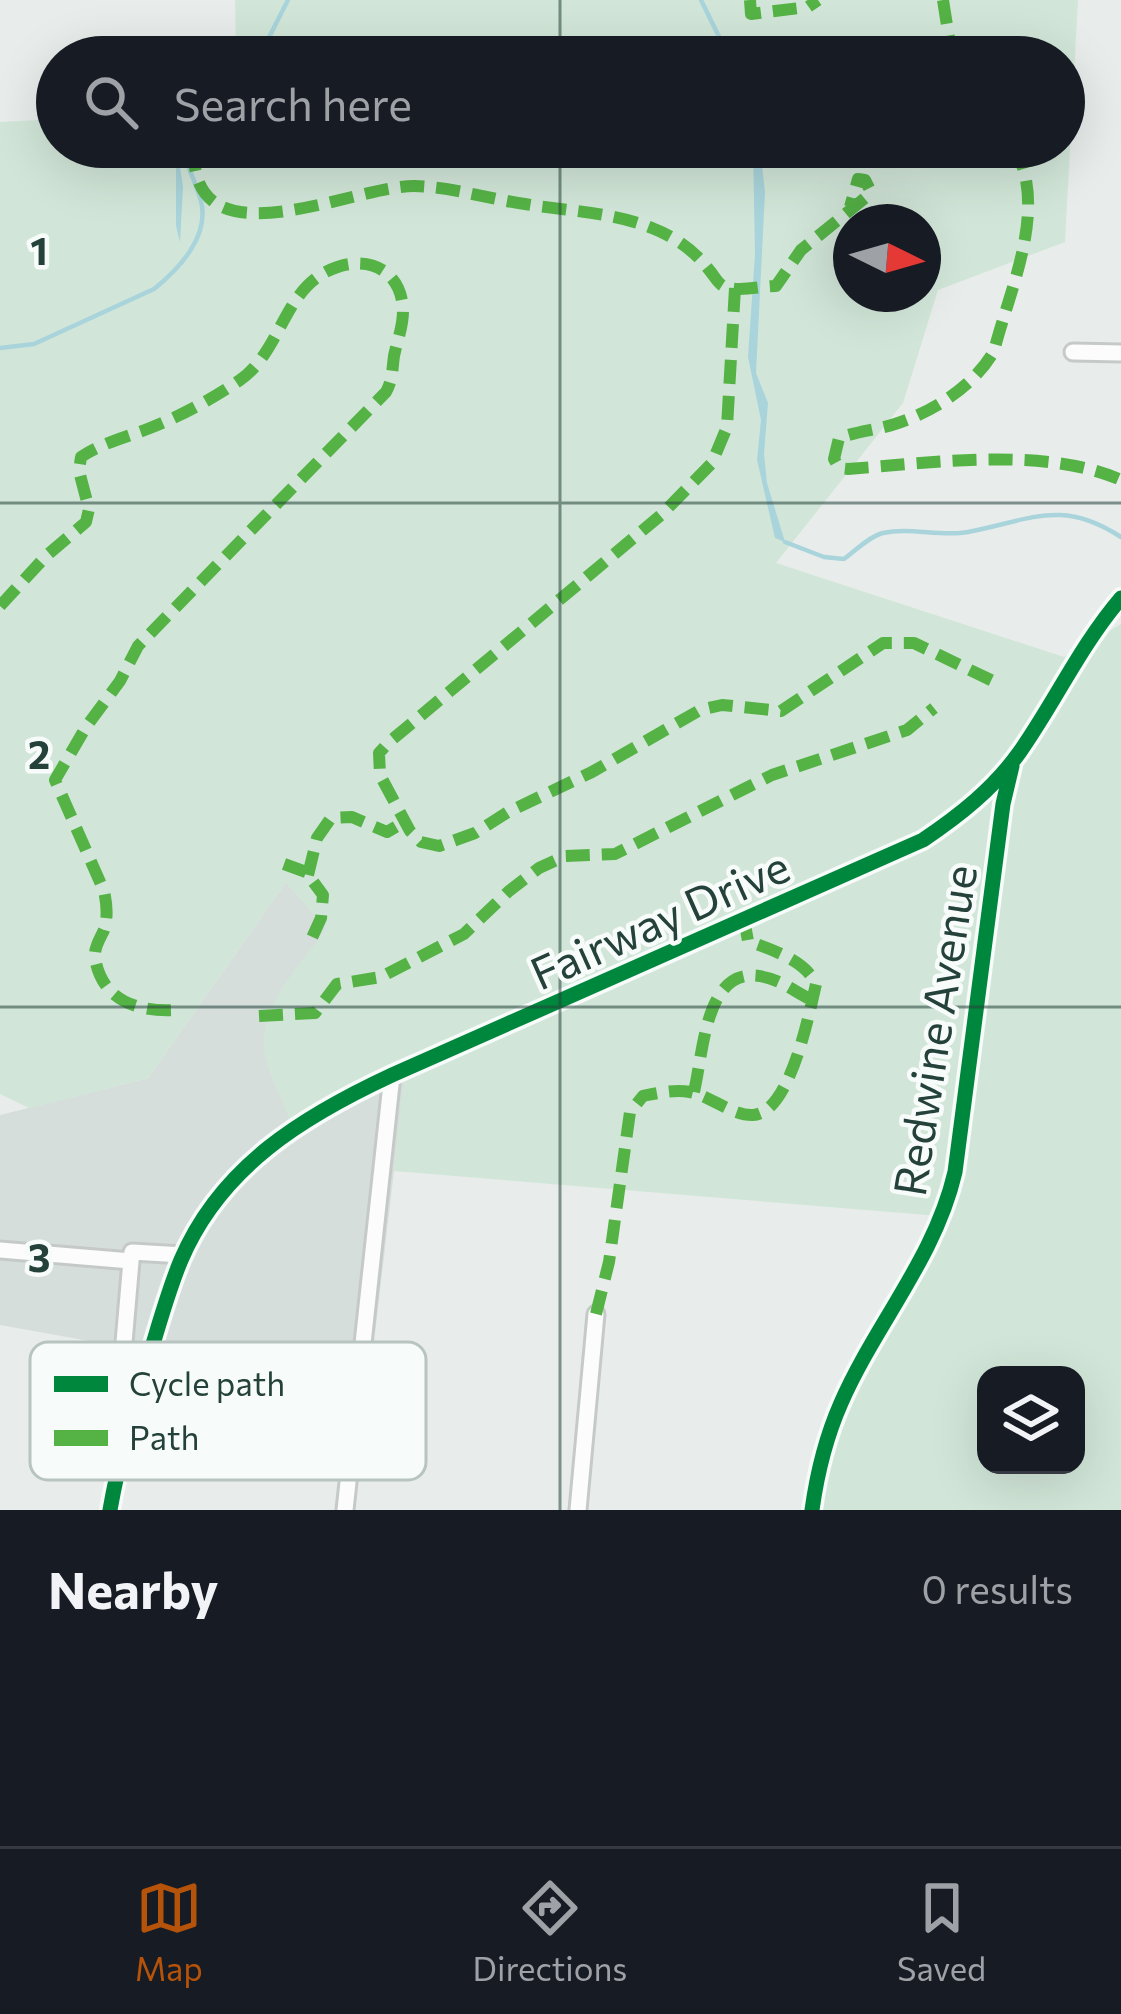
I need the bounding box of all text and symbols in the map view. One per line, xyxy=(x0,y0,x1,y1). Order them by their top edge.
search box xyxy=(36,36,1085,168)
icon: search xyxy=(78,69,144,135)
text: Search here xyxy=(174,75,412,130)
north arrow xyxy=(833,204,941,312)
text: 1 xyxy=(30,225,48,273)
text: 2 xyxy=(28,729,50,777)
street label: Fairway Drive xyxy=(521,837,797,999)
street label: Redwine Avenue xyxy=(880,861,986,1199)
text: 3 xyxy=(28,1232,50,1280)
legend xyxy=(30,1342,426,1480)
text: Cycle path xyxy=(129,1362,285,1403)
map controls xyxy=(977,1366,1085,1474)
button: layers xyxy=(977,1366,1085,1474)
text: Path xyxy=(129,1416,199,1457)
text: Nearby xyxy=(48,1557,218,1620)
text: 0 results xyxy=(921,1564,1073,1612)
tab: Map xyxy=(135,1875,203,1988)
tab: Directions xyxy=(473,1875,627,1988)
tab: Saved xyxy=(897,1875,986,1988)

